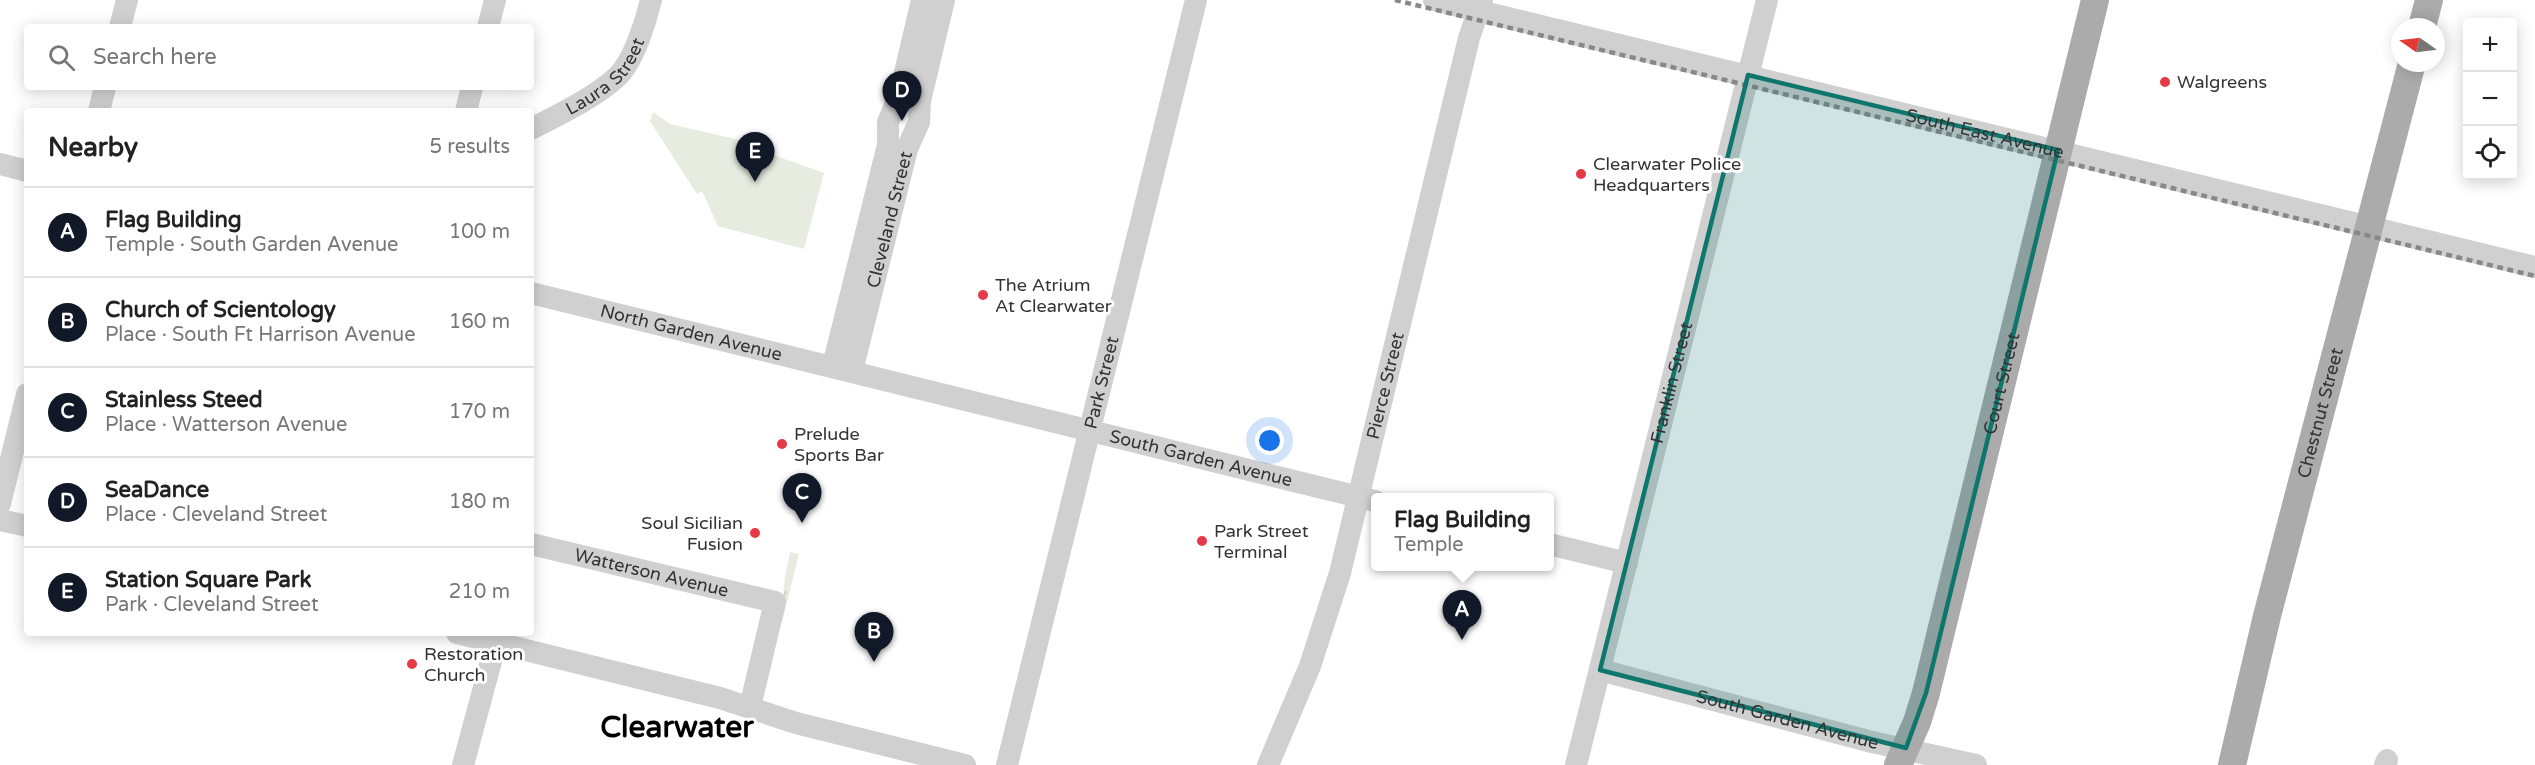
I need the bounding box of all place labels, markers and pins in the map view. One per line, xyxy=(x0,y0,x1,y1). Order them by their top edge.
place label: Walgreens xyxy=(2177,71,2267,93)
pin: D xyxy=(882,72,922,121)
marker: Walgreens xyxy=(2158,75,2172,89)
pin: E xyxy=(736,132,774,182)
place label: Clearwater Police Headquarters xyxy=(1593,153,1741,196)
marker: Clearwater Police Headquarters xyxy=(1574,167,1588,181)
place label: The Atrium At Clearwater xyxy=(995,274,1112,317)
marker: The Atrium At Clearwater xyxy=(976,288,990,302)
place label: Prelude Sports Bar xyxy=(794,423,884,466)
marker: Prelude Sports Bar xyxy=(775,437,789,451)
pin: C xyxy=(782,474,822,523)
place label: Soul Sicilian Fusion xyxy=(641,512,743,555)
place label: Park Street Terminal xyxy=(1214,520,1309,563)
marker: Soul Sicilian Fusion xyxy=(748,526,762,540)
marker: Park Street Terminal xyxy=(1195,534,1209,548)
pin: A xyxy=(1442,590,1482,640)
pin: B xyxy=(854,612,894,662)
place label: Restoration Church xyxy=(424,643,523,686)
marker: Restoration Church xyxy=(405,657,419,671)

